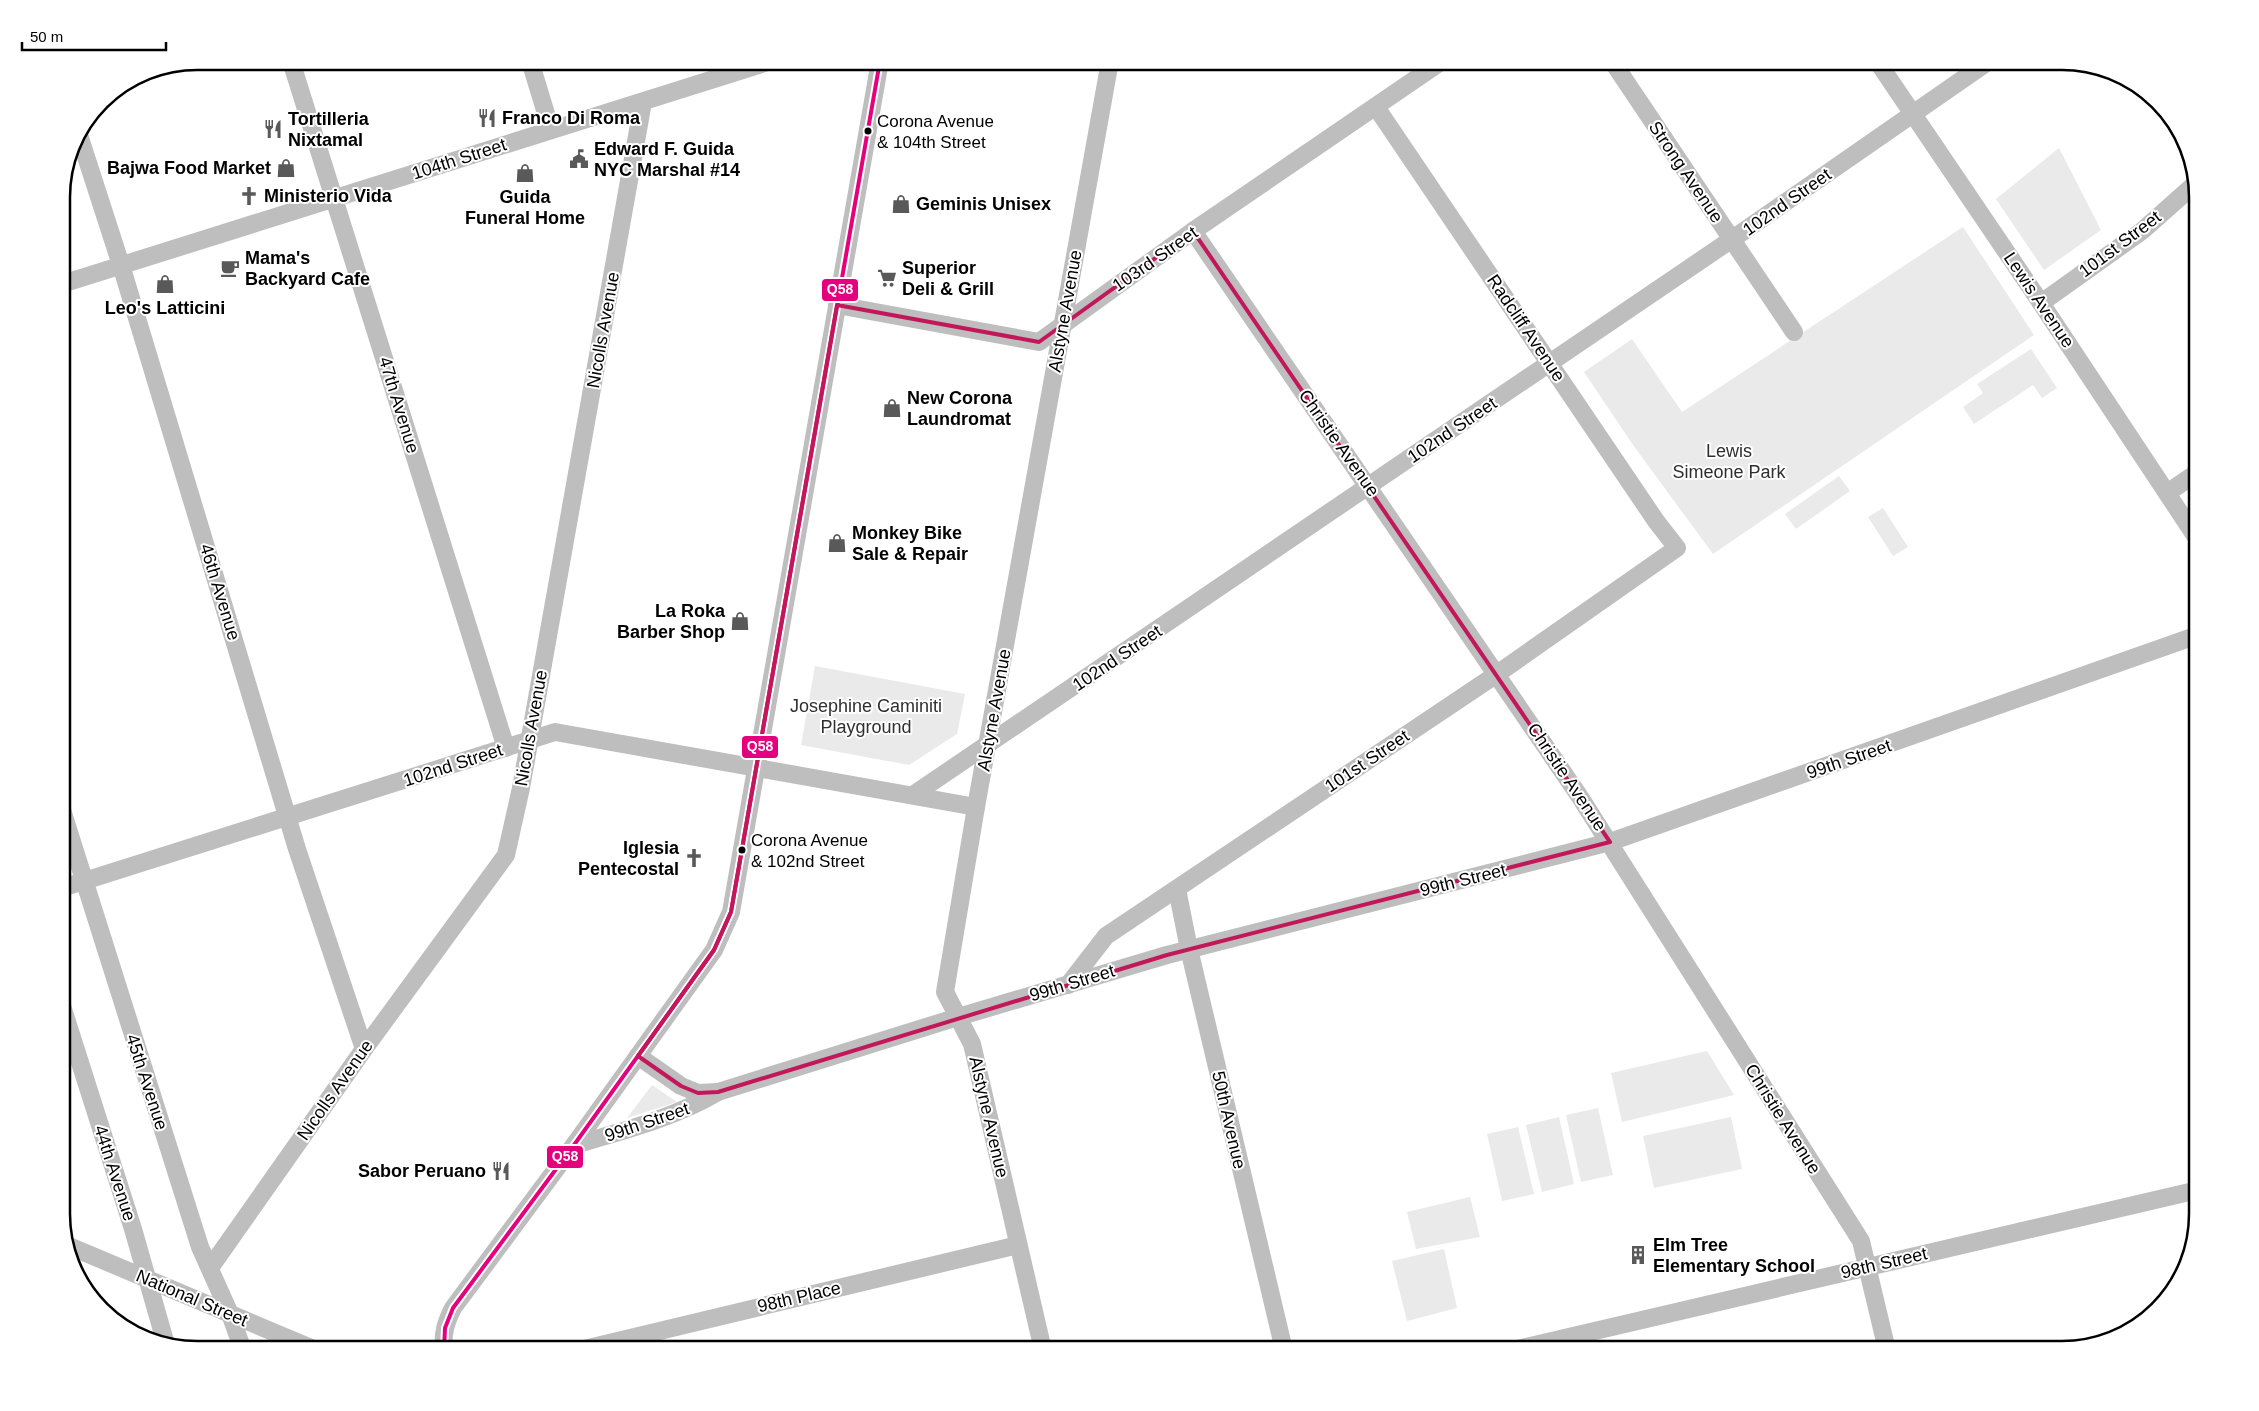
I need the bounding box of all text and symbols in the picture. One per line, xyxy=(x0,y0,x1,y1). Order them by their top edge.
scale bar xyxy=(22,20,166,52)
text: 50 m xyxy=(30,28,63,45)
restaurant icon: Franco Di Roma xyxy=(476,107,498,129)
place label: Franco Di Roma xyxy=(502,108,641,128)
place label: Tortilleria Nixtamal xyxy=(288,109,370,150)
place label: Corona Avenue & 104th Street xyxy=(877,112,994,152)
restaurant icon: Tortilleria Nixtamal xyxy=(262,118,284,140)
street label: Strong Avenue xyxy=(1645,118,1727,226)
marker: Corona Avenue & 104th Street xyxy=(863,126,873,136)
street label: 104th Street xyxy=(409,134,509,184)
place label: Edward F. Guida NYC Marshal #14 xyxy=(594,139,740,180)
public building icon: Edward F. Guida NYC Marshal #14 xyxy=(568,148,590,170)
shop icon: Bajwa Food Market xyxy=(275,157,297,179)
place label: Bajwa Food Market xyxy=(107,158,271,178)
shop icon: Guida Funeral Home xyxy=(514,162,536,184)
street label: 102nd Street xyxy=(1739,164,1835,240)
church icon: Ministerio Vida xyxy=(238,185,260,207)
place label: Ministerio Vida xyxy=(264,186,393,206)
place label: Guida Funeral Home xyxy=(465,187,585,228)
shop icon: Geminis Unisex xyxy=(890,193,912,215)
place label: Geminis Unisex xyxy=(916,194,1051,214)
street label: 101st Street xyxy=(2075,207,2165,281)
street label: 103rd Street xyxy=(1109,222,1201,296)
place label: Mama's Backyard Cafe xyxy=(245,248,370,289)
street label: Alstyne Avenue xyxy=(1044,248,1086,374)
street label: Lewis Avenue xyxy=(2000,248,2078,352)
cafe icon: Mama's Backyard Cafe xyxy=(219,257,241,279)
place label: Superior Deli & Grill xyxy=(902,258,994,299)
supermarket icon: Superior Deli & Grill xyxy=(876,267,898,289)
street label: Nicolls Avenue xyxy=(583,270,623,390)
street label: Radcliff Avenue xyxy=(1483,271,1569,385)
shop icon: Leo's Latticini xyxy=(154,273,176,295)
line badge: Q58 xyxy=(821,278,859,302)
text: Q58 xyxy=(827,281,853,297)
place label: Leo's Latticini xyxy=(105,298,225,318)
street label: 47th Avenue xyxy=(375,354,423,456)
street label: Christie Avenue xyxy=(1295,386,1383,500)
place label: New Corona Laundromat xyxy=(907,388,1013,429)
street label: 102nd Street xyxy=(1404,393,1500,467)
shop icon: New Corona Laundromat xyxy=(881,397,903,419)
park label: Lewis Simeone Park xyxy=(1672,441,1787,482)
place label: Monkey Bike Sale & Repair xyxy=(852,523,968,564)
shop icon: Monkey Bike Sale & Repair xyxy=(826,532,848,554)
street label: 46th Avenue xyxy=(196,541,244,643)
place label: La Roka Barber Shop xyxy=(617,601,726,642)
shop icon: La Roka Barber Shop xyxy=(729,610,751,632)
street label: 102nd Street xyxy=(1069,621,1165,695)
street label: Alstyne Avenue xyxy=(973,647,1015,773)
street label: Nicolls Avenue xyxy=(511,668,551,788)
park label: Josephine Caminiti Playground xyxy=(790,696,942,737)
street label: Christie Avenue xyxy=(1524,719,1610,835)
street label: 101st Street xyxy=(1321,726,1413,796)
line badge: Q58 xyxy=(741,735,779,759)
street label: 99th Street xyxy=(1804,735,1894,783)
text: Q58 xyxy=(747,738,773,754)
street label: 102nd Street xyxy=(401,740,505,790)
place label: Corona Avenue & 102nd Street xyxy=(751,831,868,871)
place label: Iglesia Pentecostal xyxy=(578,838,680,879)
marker: Corona Avenue & 102nd Street xyxy=(737,845,747,855)
church icon: Iglesia Pentecostal xyxy=(683,847,705,869)
street label: 99th Street xyxy=(1418,860,1508,900)
street label: 99th Street xyxy=(1027,961,1117,1005)
street label: 45th Avenue xyxy=(122,1031,172,1133)
street label: Nicolls Avenue xyxy=(293,1036,377,1144)
street label: Alstyne Avenue xyxy=(965,1054,1013,1180)
street label: Christie Avenue xyxy=(1741,1060,1825,1178)
street label: 50th Avenue xyxy=(1208,1069,1250,1171)
street label: 99th Street xyxy=(602,1098,692,1146)
street label: 44th Avenue xyxy=(90,1122,140,1224)
line badge: Q58 xyxy=(546,1145,584,1169)
text: Q58 xyxy=(552,1148,578,1164)
restaurant icon: Sabor Peruano xyxy=(490,1160,512,1182)
place label: Sabor Peruano xyxy=(358,1161,486,1181)
place label: Elm Tree Elementary School xyxy=(1653,1235,1815,1276)
street label: 98th Street xyxy=(1839,1243,1929,1283)
building icon: Elm Tree Elementary School xyxy=(1627,1244,1649,1266)
street label: National Street xyxy=(133,1266,251,1330)
street label: 98th Place xyxy=(755,1278,843,1316)

